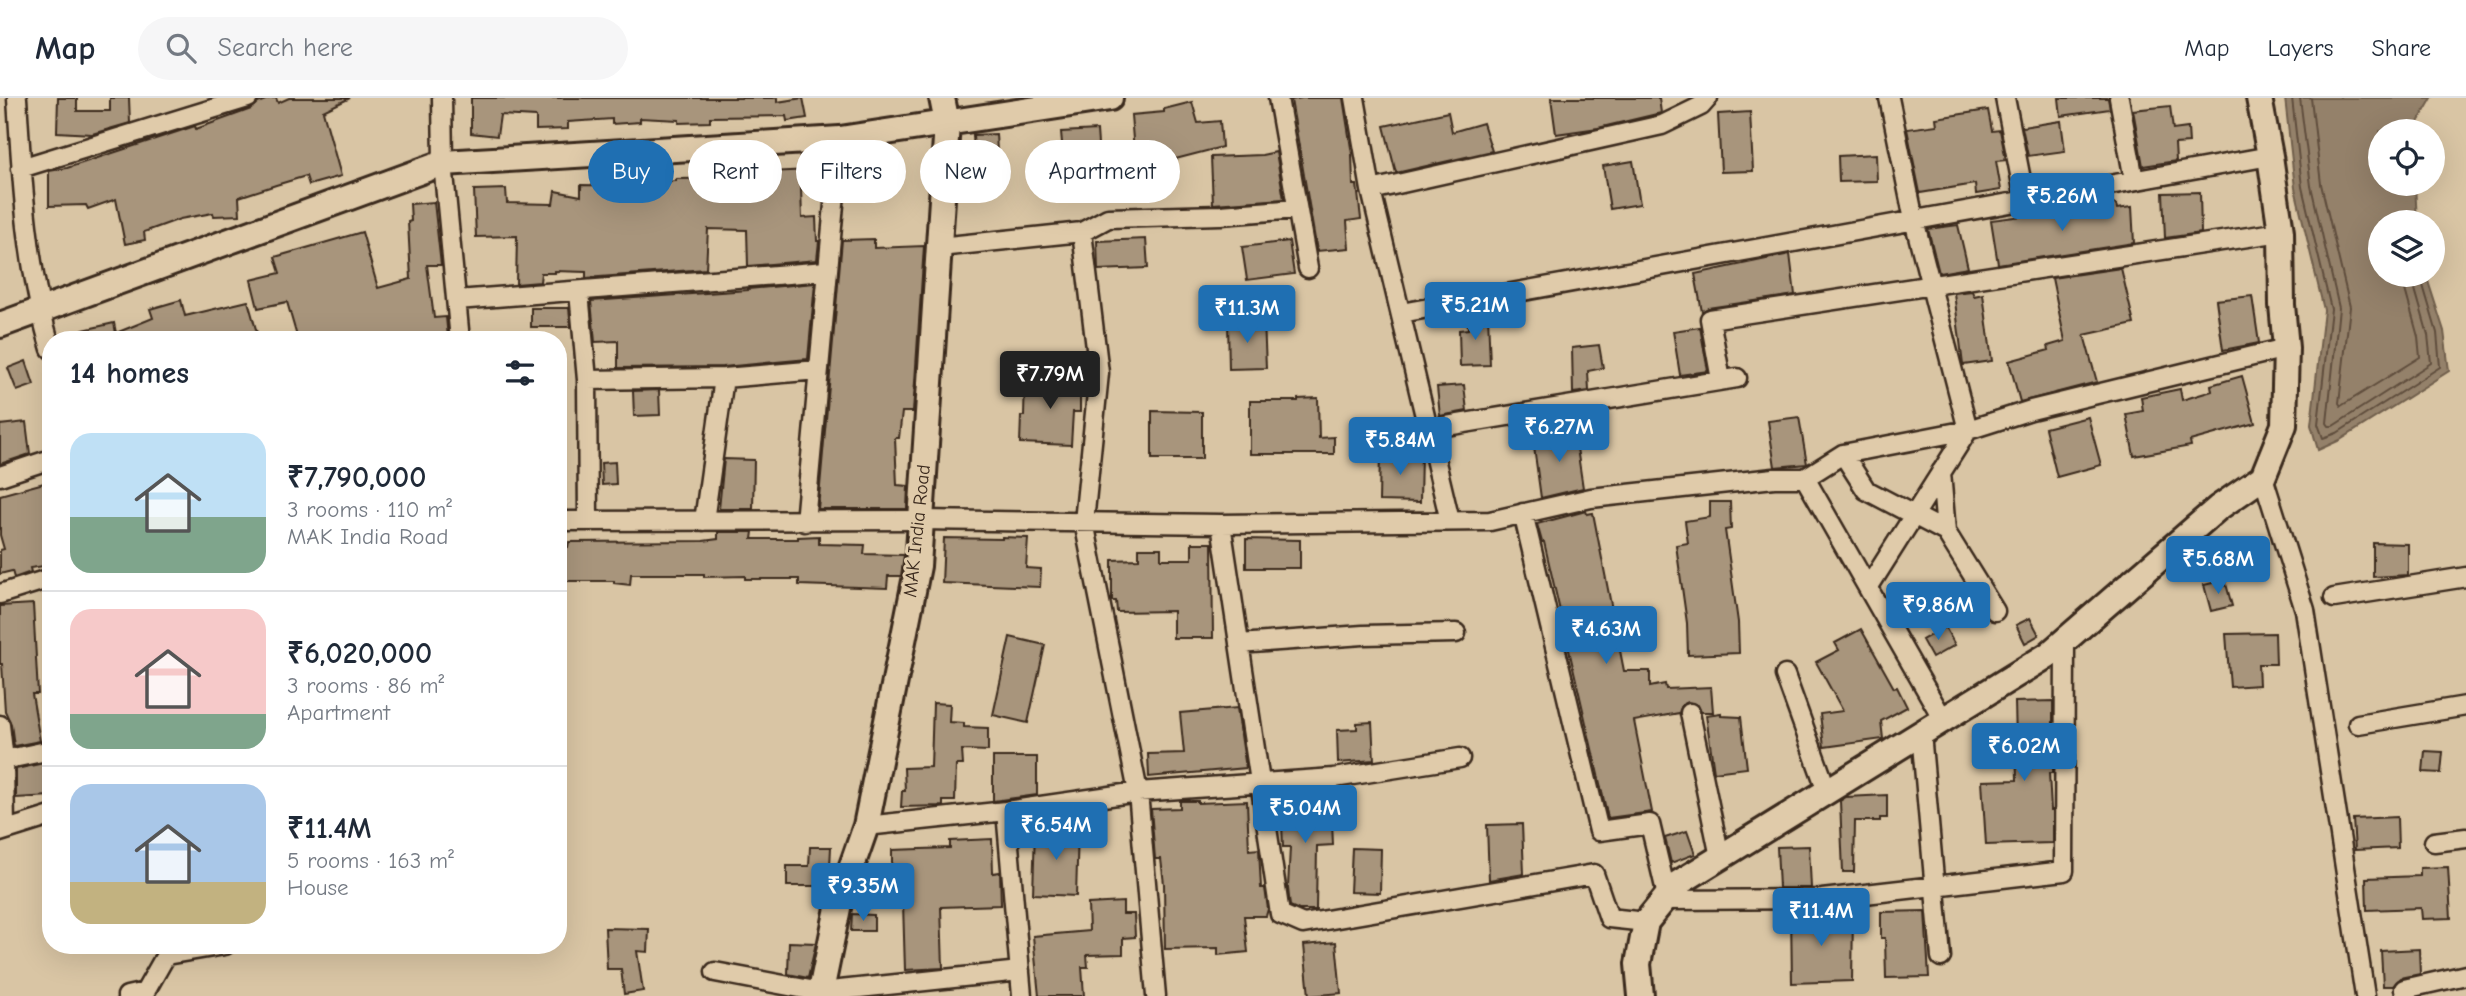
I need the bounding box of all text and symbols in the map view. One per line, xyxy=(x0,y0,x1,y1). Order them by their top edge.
search box xyxy=(138,17,628,80)
text: Map xyxy=(35,29,96,67)
icon: search xyxy=(162,29,200,67)
text: Search here xyxy=(218,33,353,63)
text: Map xyxy=(2184,34,2230,62)
text: Layers xyxy=(2268,34,2333,62)
text: Share xyxy=(2371,34,2431,62)
map controls xyxy=(2368,119,2445,287)
button: locate xyxy=(2368,119,2445,196)
chip: Buy xyxy=(588,140,674,203)
chip: Rent xyxy=(688,140,782,203)
chip: Filters xyxy=(796,140,906,203)
chip: New xyxy=(920,140,1011,203)
chip: Apartment xyxy=(1025,140,1180,203)
pin: ₹5.26M xyxy=(2005,174,2119,233)
text: ₹5.26M xyxy=(2026,182,2098,209)
button: layers xyxy=(2368,210,2445,287)
pin: ₹5.21M xyxy=(1418,282,1532,342)
pin: ₹11.3M xyxy=(1190,286,1304,345)
text: ₹5.21M xyxy=(1441,291,1509,318)
text: ₹11.3M xyxy=(1214,294,1280,321)
pin: ₹7.79M xyxy=(993,352,1107,411)
icon: filters xyxy=(501,354,539,392)
text: 14 homes xyxy=(70,356,189,391)
text: ₹7.79M xyxy=(1016,360,1084,387)
pin: ₹6.27M xyxy=(1502,404,1616,464)
text: ₹6.27M xyxy=(1524,413,1594,440)
pin: ₹5.84M xyxy=(1343,418,1457,477)
text: ₹5.84M xyxy=(1365,426,1435,453)
text: ₹7,790,000 xyxy=(287,460,426,495)
icon: home xyxy=(126,461,210,545)
street label: MAK India Road xyxy=(899,463,935,599)
text: 3 rooms · 110 m² xyxy=(287,496,452,523)
text: MAK India Road xyxy=(287,523,449,550)
pin: ₹5.68M xyxy=(2161,536,2275,596)
text: ₹5.68M xyxy=(2182,545,2254,572)
pin: ₹9.86M xyxy=(1881,582,1995,642)
text: ₹9.86M xyxy=(1902,591,1974,618)
pin: ₹4.63M xyxy=(1549,606,1663,666)
text: ₹4.63M xyxy=(1571,615,1641,642)
text: ₹6,020,000 xyxy=(287,636,432,671)
icon: home xyxy=(126,637,210,721)
text: 3 rooms · 86 m² xyxy=(287,672,444,699)
text: Apartment xyxy=(287,699,390,726)
pin: ₹6.02M xyxy=(1967,724,2081,783)
text: ₹6.02M xyxy=(1988,732,2060,759)
pin: ₹5.04M xyxy=(1248,786,1362,845)
text: ₹5.04M xyxy=(1269,794,1341,821)
pin: ₹6.54M xyxy=(999,802,1113,862)
text: ₹11.4M xyxy=(287,811,371,846)
text: ₹6.54M xyxy=(1021,811,1091,838)
icon: home xyxy=(126,812,210,896)
text: 5 rooms · 163 m² xyxy=(287,847,454,874)
pin: ₹9.35M xyxy=(806,864,920,923)
text: ₹9.35M xyxy=(827,872,899,899)
text: House xyxy=(287,874,349,901)
pin: ₹11.4M xyxy=(1764,888,1878,948)
text: ₹11.4M xyxy=(1789,897,1853,924)

